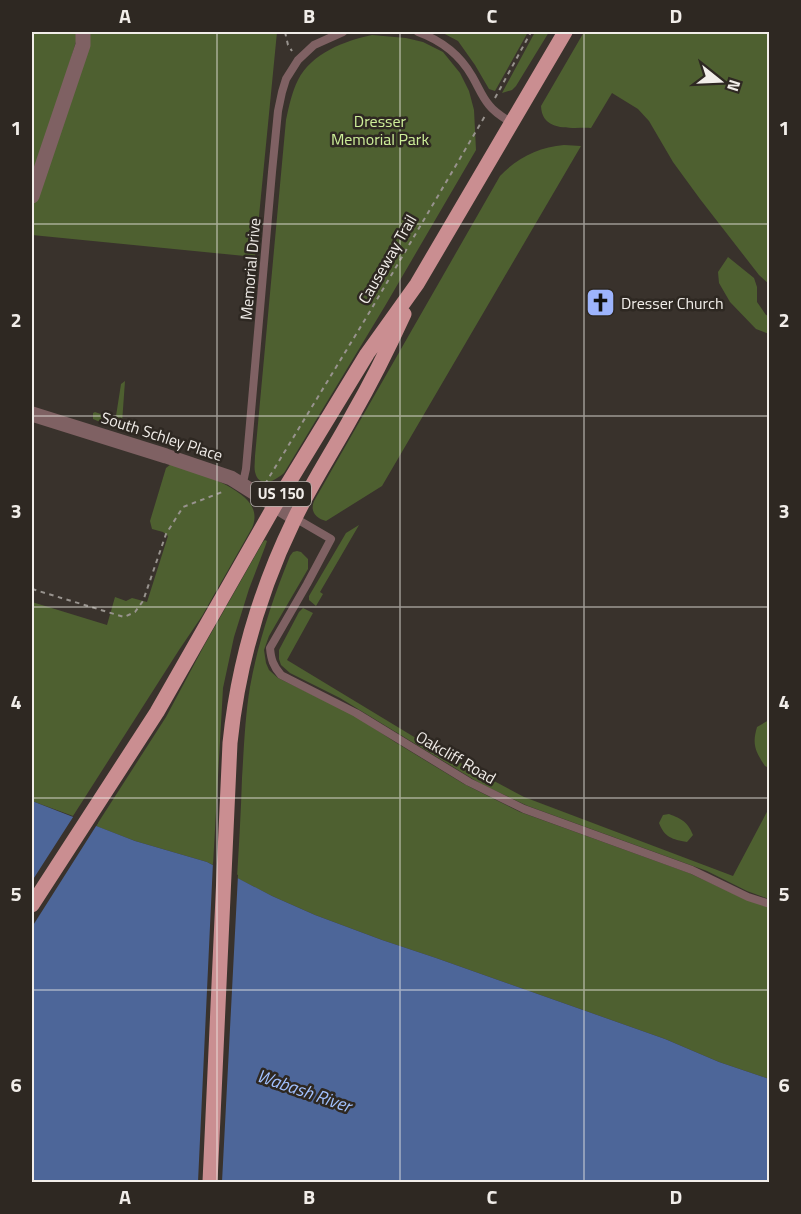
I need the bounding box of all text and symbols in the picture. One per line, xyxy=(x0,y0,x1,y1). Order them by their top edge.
text: A xyxy=(119,0,131,31)
text: B xyxy=(303,0,315,31)
text: C xyxy=(487,0,498,31)
text: D xyxy=(670,0,682,31)
north arrow xyxy=(690,51,750,111)
text: N xyxy=(721,77,747,95)
park label: Dresser Memorial Park xyxy=(331,109,429,151)
text: 1 xyxy=(10,112,22,143)
text: 1 xyxy=(778,112,790,143)
street label: Causeway Trail xyxy=(352,210,422,308)
street label: Memorial Drive xyxy=(234,217,266,321)
church icon: Dresser Church xyxy=(584,287,616,319)
place label: Dresser Church xyxy=(621,291,724,315)
text: 2 xyxy=(10,304,22,335)
text: 2 xyxy=(778,304,790,335)
street label: South Schley Place xyxy=(98,405,226,467)
road number: US 150 xyxy=(251,482,311,506)
text: 3 xyxy=(10,495,22,526)
text: 3 xyxy=(778,495,790,526)
text: 4 xyxy=(10,686,22,717)
text: 4 xyxy=(778,686,790,717)
street label: Oakcliff Road xyxy=(411,724,501,790)
text: 5 xyxy=(10,878,22,909)
text: 5 xyxy=(778,878,790,909)
water label: Wabash River xyxy=(253,1062,357,1120)
text: 6 xyxy=(10,1069,22,1100)
text: 6 xyxy=(778,1069,790,1100)
text: A xyxy=(119,1181,131,1212)
text: B xyxy=(303,1181,315,1212)
text: C xyxy=(487,1181,498,1212)
text: D xyxy=(670,1181,682,1212)

